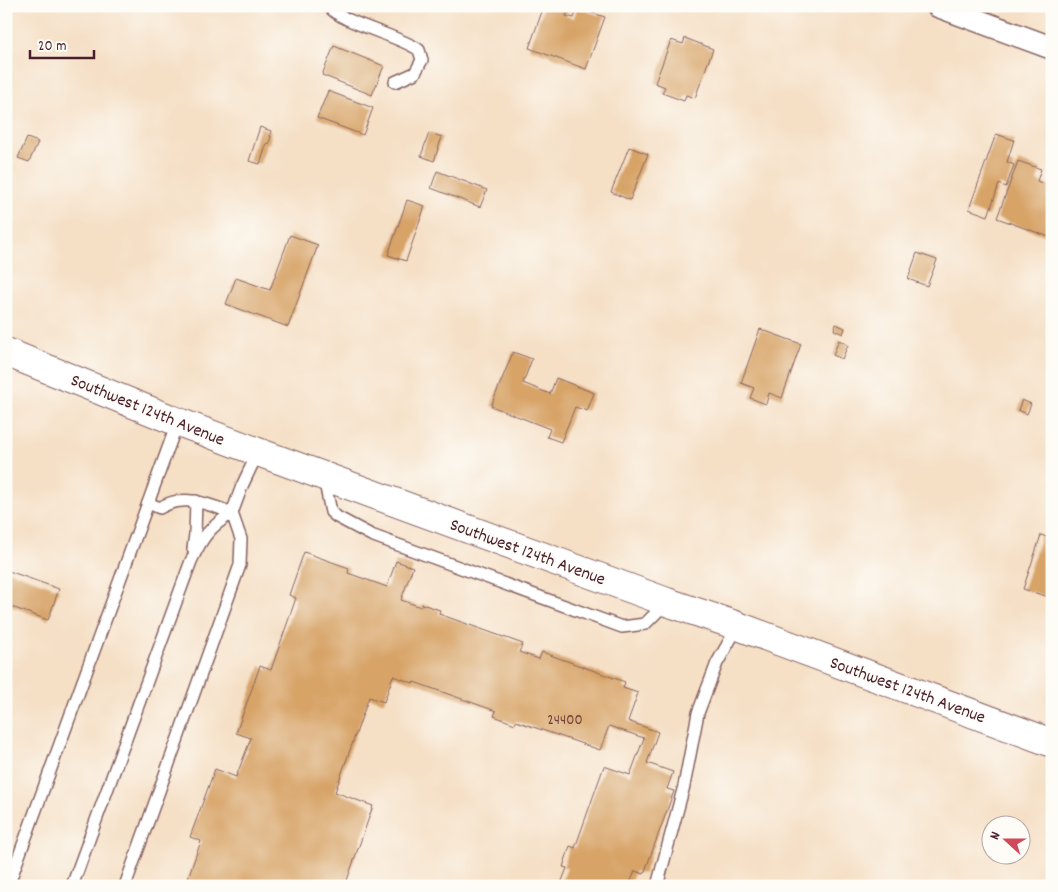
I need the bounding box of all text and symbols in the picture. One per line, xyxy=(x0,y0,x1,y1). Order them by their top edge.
scale bar xyxy=(30,28,94,60)
text: 20 m xyxy=(38,36,66,58)
street label: Southwest 124th Avenue xyxy=(66,369,228,454)
street label: Southwest 124th Avenue xyxy=(446,514,609,593)
street label: Southwest 124th Avenue xyxy=(826,652,989,731)
house number: 24400 xyxy=(547,710,583,732)
north arrow xyxy=(980,814,1030,864)
text: N xyxy=(985,829,1006,843)

